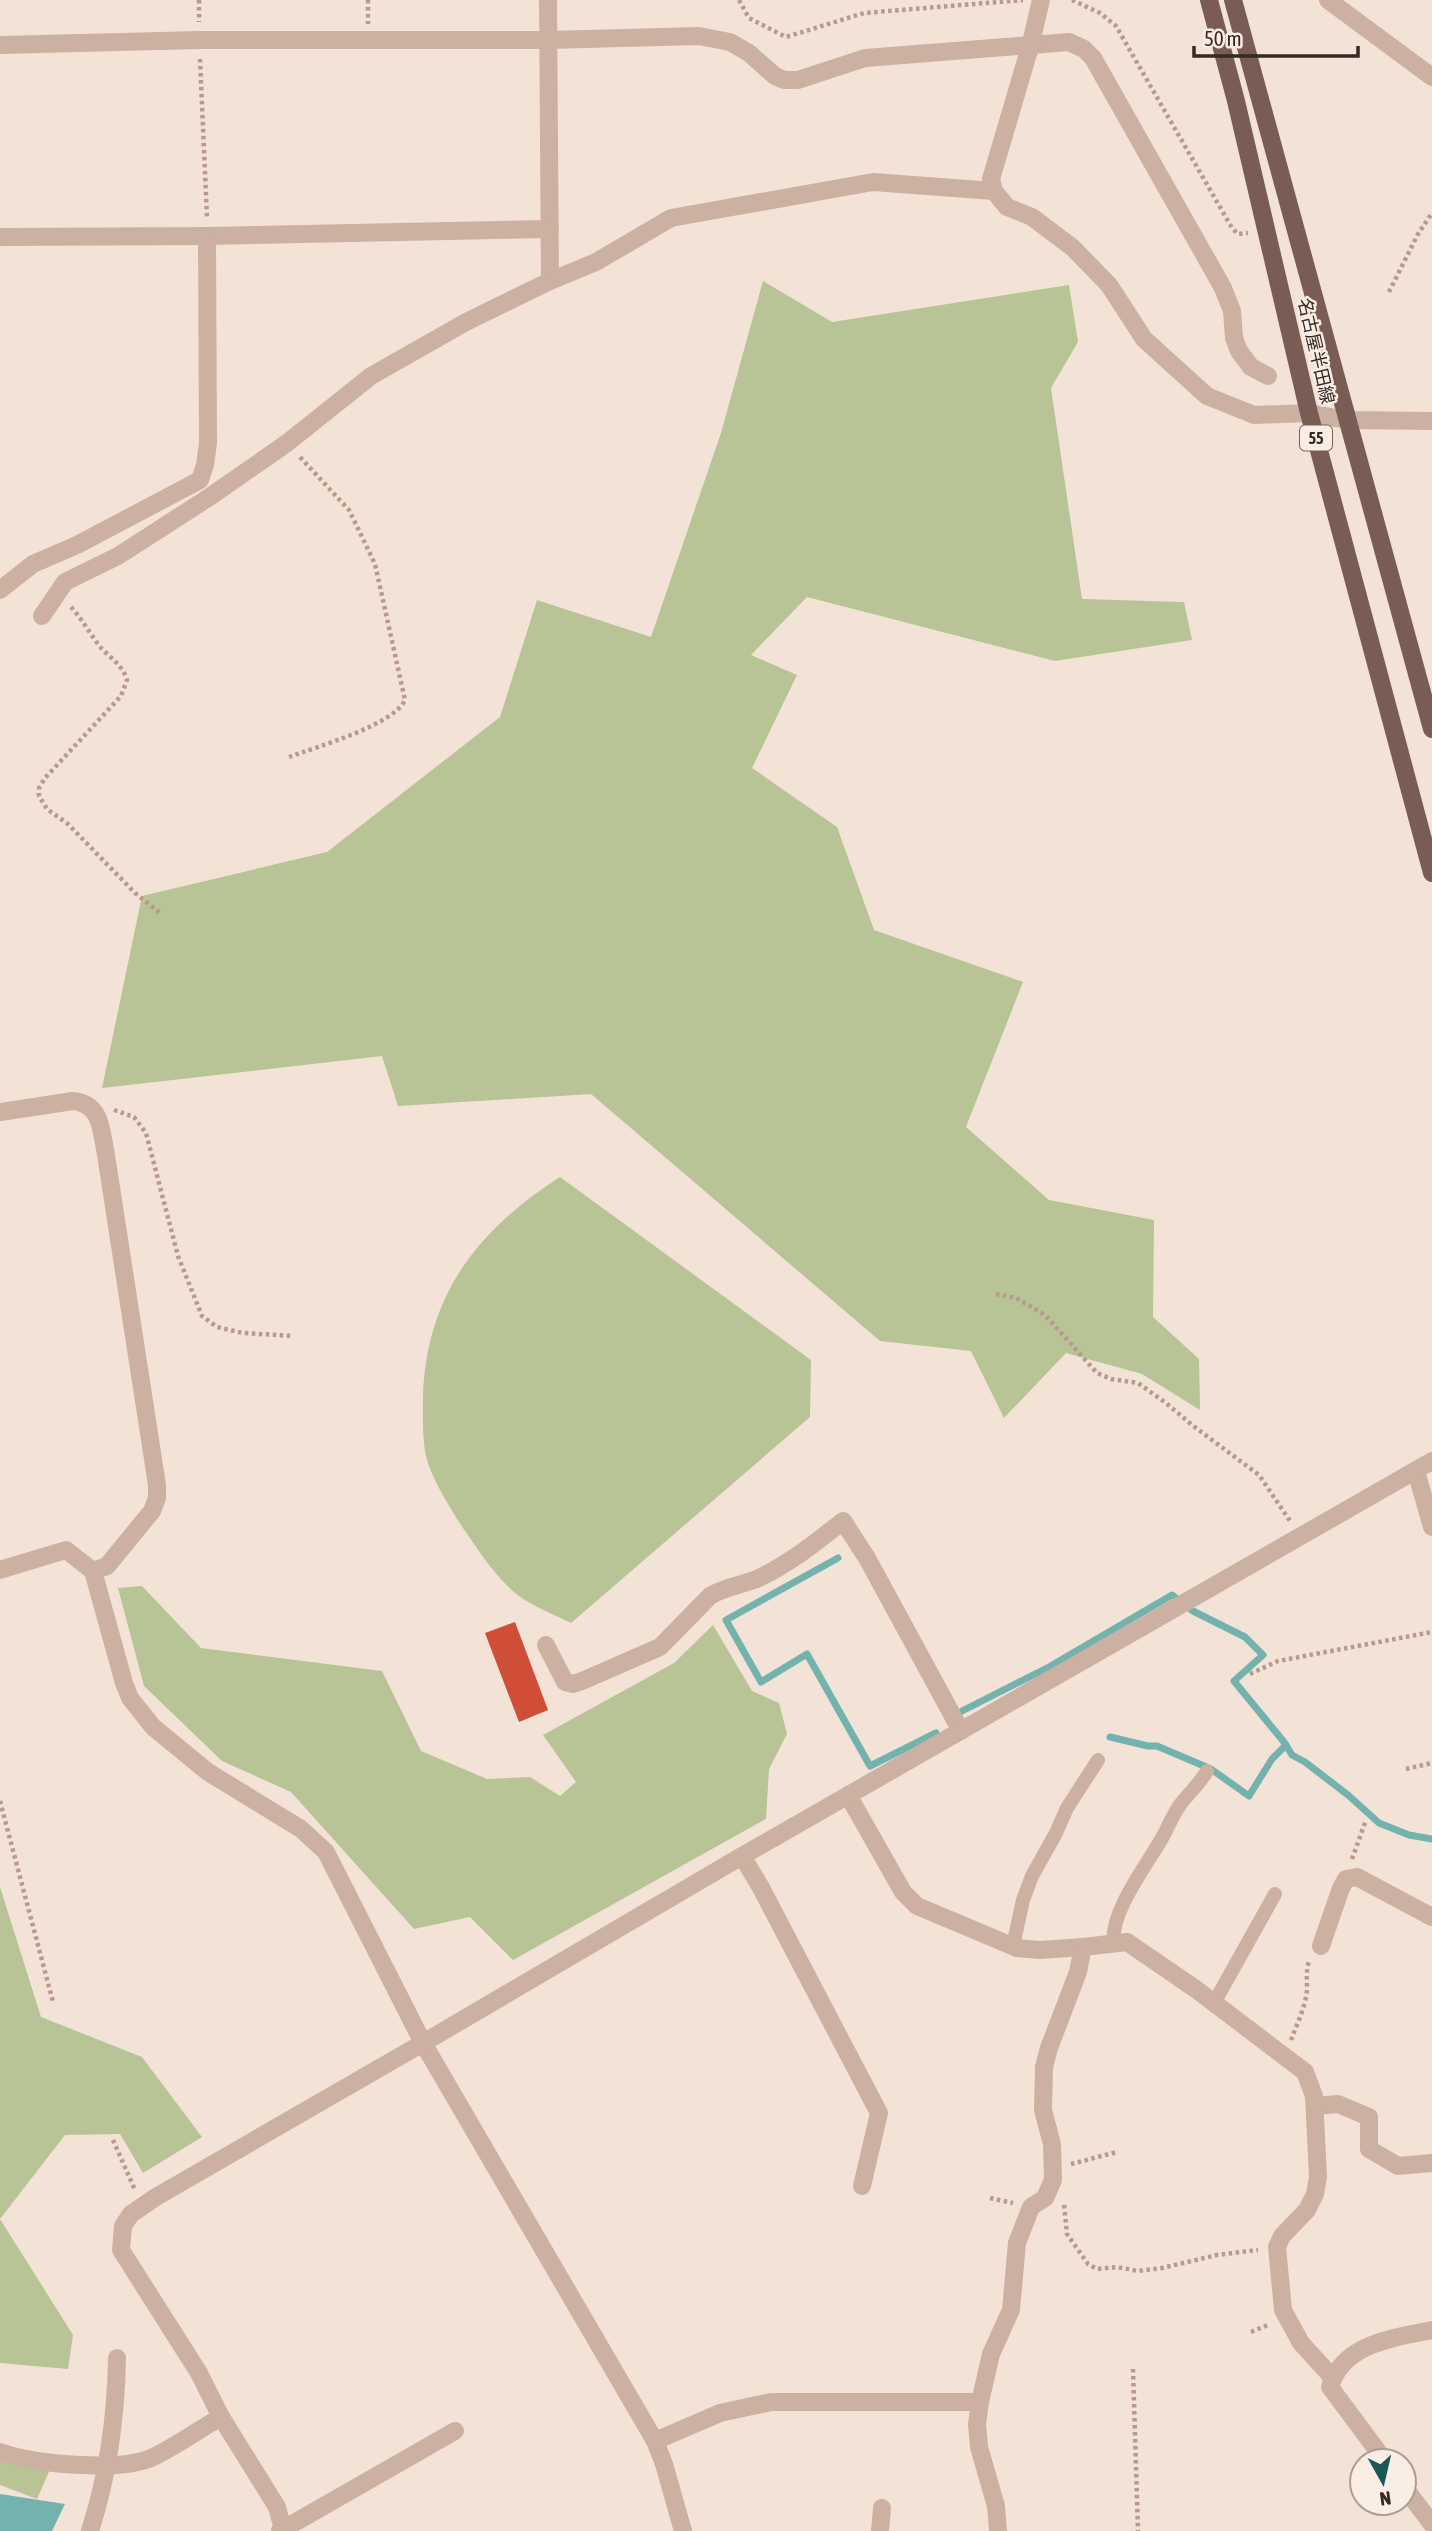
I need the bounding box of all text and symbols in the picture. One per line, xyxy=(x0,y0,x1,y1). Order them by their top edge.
scale bar xyxy=(1194,14,1358,58)
text: 50 m xyxy=(1204,26,1242,50)
street label: 名古屋半田線 xyxy=(1294,296,1339,406)
road number: 55 xyxy=(1300,426,1332,450)
north arrow xyxy=(1348,2447,1418,2517)
text: N xyxy=(1378,2487,1392,2511)

